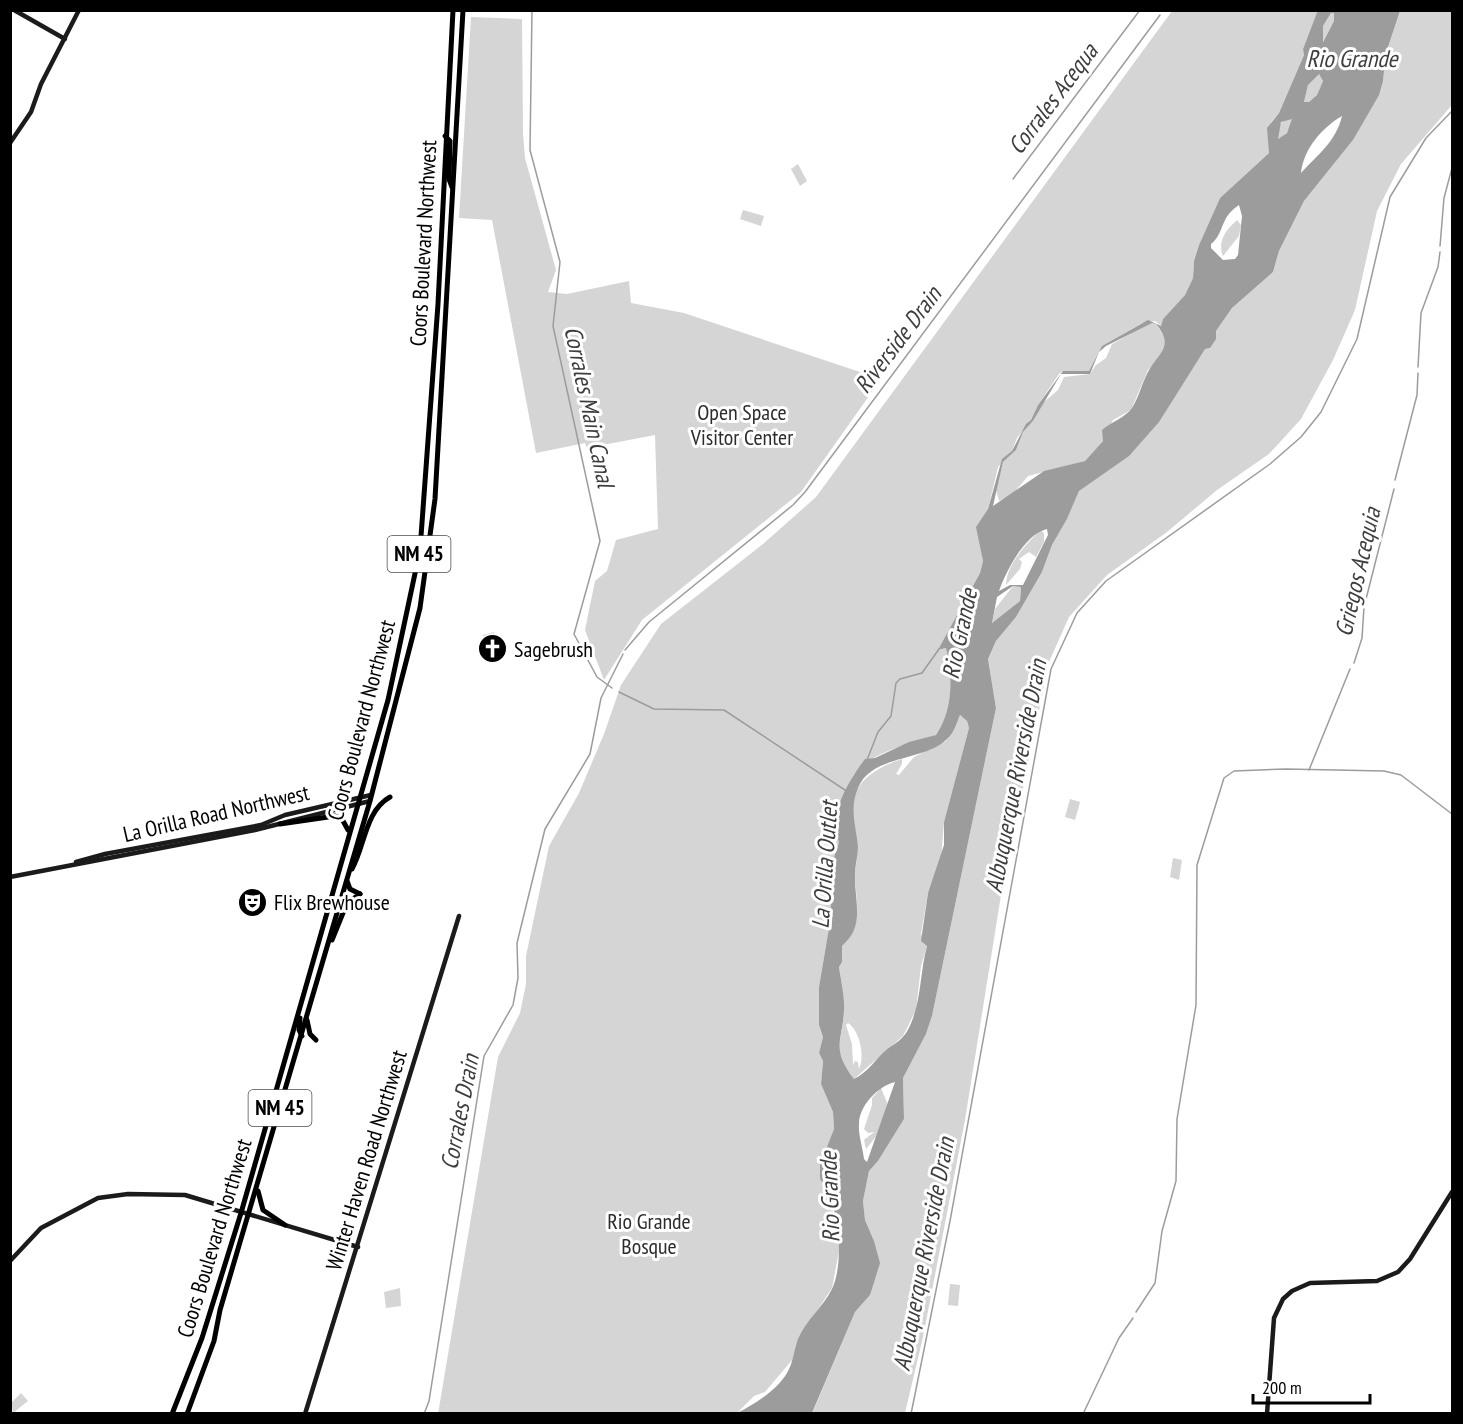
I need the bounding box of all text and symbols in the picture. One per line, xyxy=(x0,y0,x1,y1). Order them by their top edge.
water label: Corrales Acequa xyxy=(1001,36,1105,160)
water label: Rio Grande xyxy=(1306,43,1400,74)
street label: Coors Boulevard Northwest xyxy=(404,139,442,347)
water label: Riverside Drain xyxy=(847,279,949,399)
water label: Corrales Main Canal xyxy=(557,324,622,493)
park label: Open Space Visitor Center xyxy=(690,398,793,451)
water label: Griegos Acequia xyxy=(1328,503,1388,639)
road number: NM 45 xyxy=(388,536,450,572)
water label: Rio Grande xyxy=(935,584,985,682)
street label: Coors Boulevard Northwest xyxy=(321,617,401,823)
church icon: Sagebrush xyxy=(477,633,509,665)
place label: Sagebrush xyxy=(514,635,593,663)
water label: Albuquerque Riverside Drain xyxy=(978,655,1054,895)
street label: La Orilla Road Northwest xyxy=(120,778,312,848)
water label: La Orilla Outlet xyxy=(805,798,845,930)
theatre icon: Flix Brewhouse xyxy=(237,886,269,918)
place label: Flix Brewhouse xyxy=(274,888,390,916)
street label: Winter Haven Road Northwest xyxy=(319,1047,413,1273)
water label: Corrales Drain xyxy=(433,1050,486,1172)
road number: NM 45 xyxy=(248,1090,312,1126)
water label: Albuquerque Riverside Drain xyxy=(886,1133,962,1373)
street label: Coors Boulevard Northwest xyxy=(170,1135,258,1341)
water label: Rio Grande xyxy=(812,1149,847,1243)
park label: Rio Grande Bosque xyxy=(607,1207,691,1260)
scale bar xyxy=(1253,1367,1370,1405)
text: 200 m xyxy=(1262,1376,1302,1399)

